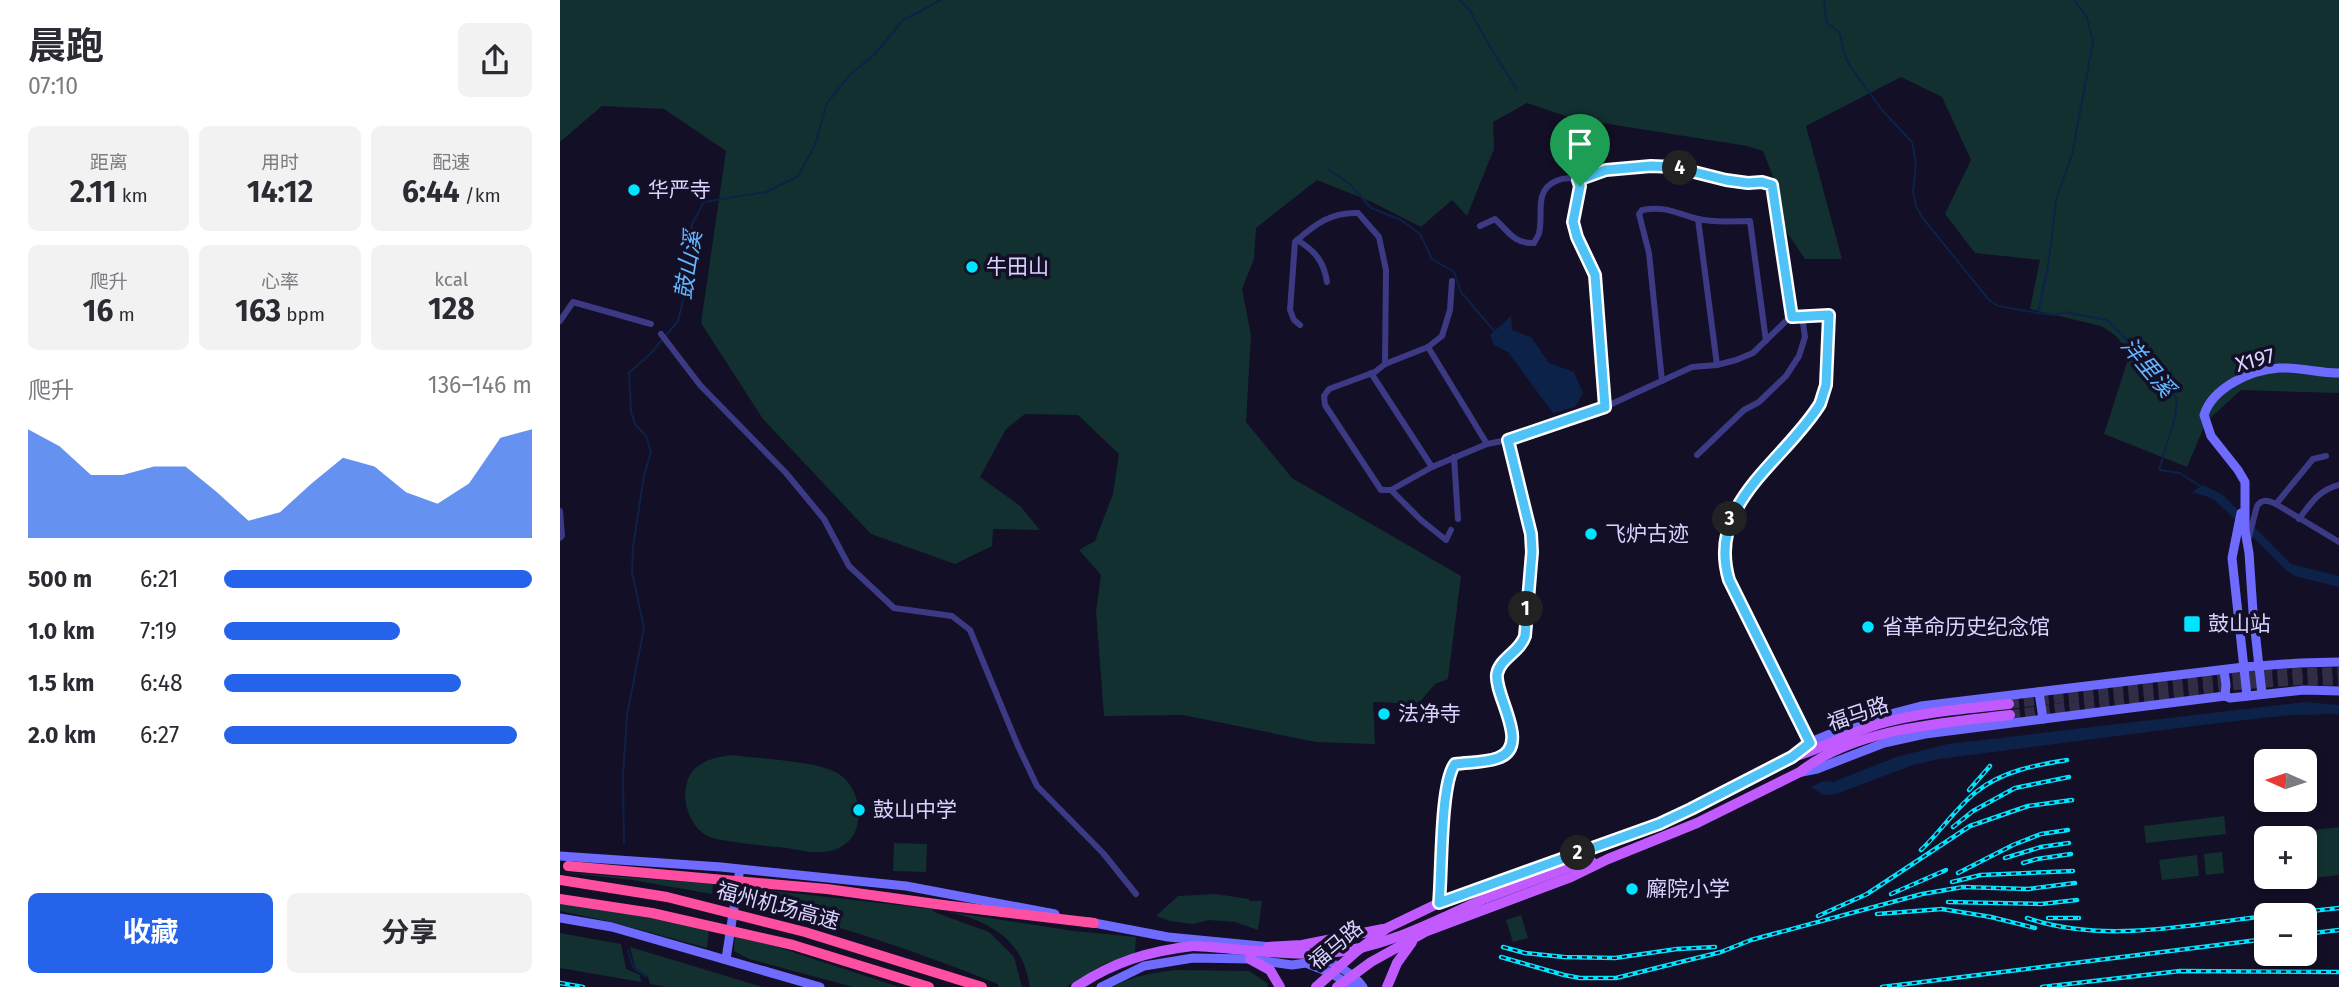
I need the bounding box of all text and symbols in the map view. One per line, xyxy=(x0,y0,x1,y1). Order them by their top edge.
text: 晨跑 xyxy=(28,23,104,69)
button: share xyxy=(458,23,532,97)
text: 07:10 xyxy=(28,72,78,100)
pin xyxy=(1550,114,1610,186)
icon: arrive xyxy=(1561,125,1599,163)
pin: 4 xyxy=(1662,150,1698,186)
text: 距离 xyxy=(90,151,128,174)
text: 用时 xyxy=(261,151,299,174)
text: 配速 xyxy=(432,151,470,174)
text: 4 xyxy=(1674,156,1685,179)
text: 2.11 xyxy=(70,174,117,210)
text: 14:12 xyxy=(247,174,313,210)
text: 6:44 xyxy=(402,174,460,210)
place label: 华严寺 xyxy=(648,177,711,203)
marker: 华严寺 xyxy=(626,182,642,198)
text: km xyxy=(117,184,148,207)
text: /km xyxy=(460,184,501,207)
water label: 鼓山溪 xyxy=(669,226,708,301)
place label: 牛田山 xyxy=(986,254,1049,280)
marker: 牛田山 xyxy=(964,259,980,275)
text: kcal xyxy=(434,268,468,291)
text: 爬升 xyxy=(90,270,128,293)
text: 心率 xyxy=(261,270,299,293)
text: 128 xyxy=(428,291,475,327)
text: 16 xyxy=(83,293,113,329)
text: 163 xyxy=(235,293,281,329)
text: m xyxy=(113,303,135,326)
text: bpm xyxy=(281,303,325,326)
water label: 洋里溪 xyxy=(2115,332,2183,405)
street label: X197 xyxy=(2232,342,2278,378)
text: 136–146 m xyxy=(428,371,532,399)
text: 爬升 xyxy=(28,376,74,404)
pin: 3 xyxy=(1712,502,1748,536)
text: 3 xyxy=(1725,507,1734,530)
place label: 飞炉古迹 xyxy=(1605,521,1689,547)
marker: 飞炉古迹 xyxy=(1583,526,1599,542)
text: 500 m xyxy=(28,565,92,593)
text: 6:21 xyxy=(140,565,179,593)
pin: 1 xyxy=(1508,592,1544,626)
text: 1 xyxy=(1521,597,1530,620)
place label: 鼓山站 xyxy=(2208,611,2271,637)
place label: 省革命历史纪念馆 xyxy=(1882,614,2050,640)
marker: 鼓山站 xyxy=(2182,614,2202,634)
text: 1.0 km xyxy=(28,617,95,645)
text: 7:19 xyxy=(140,617,177,645)
marker: 省革命历史纪念馆 xyxy=(1860,619,1876,635)
text: 1.5 km xyxy=(28,669,94,697)
text: 6:48 xyxy=(140,669,183,697)
street label: 福马路 xyxy=(1824,691,1892,737)
place label: 法净寺 xyxy=(1398,701,1461,727)
marker: 法净寺 xyxy=(1376,706,1392,722)
text: 2.0 km xyxy=(28,721,96,749)
text: 6:27 xyxy=(140,721,179,749)
north arrow xyxy=(2254,749,2317,812)
map controls xyxy=(2254,749,2317,966)
place label: 鼓山中学 xyxy=(873,797,957,823)
marker: 鼓山中学 xyxy=(851,802,867,818)
button: + xyxy=(2254,826,2317,889)
pin: 2 xyxy=(1560,836,1596,870)
text: 2 xyxy=(1573,841,1582,864)
place label: 廨院小学 xyxy=(1646,876,1730,902)
street label: 福州机场高速 xyxy=(714,877,842,935)
marker: 廨院小学 xyxy=(1624,881,1640,897)
button: 收藏 xyxy=(28,893,273,973)
button: 分享 xyxy=(287,893,532,973)
button: − xyxy=(2254,903,2317,966)
street label: 福马路 xyxy=(1304,915,1368,975)

